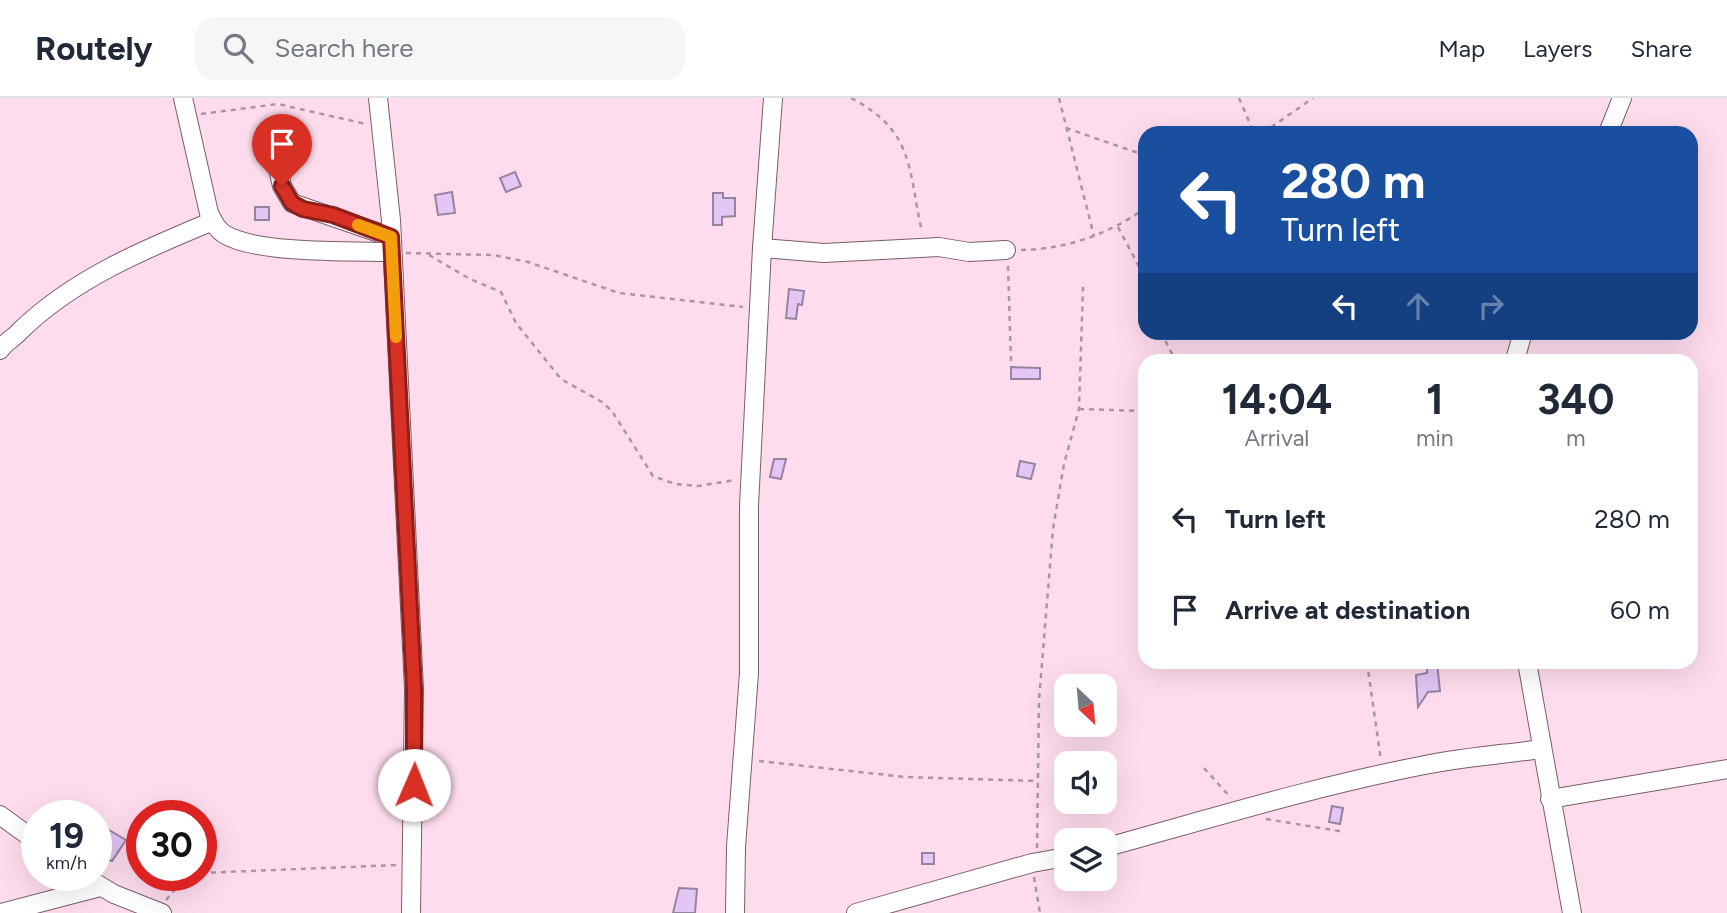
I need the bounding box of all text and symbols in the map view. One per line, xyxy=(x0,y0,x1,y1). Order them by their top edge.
search box xyxy=(195,17,685,80)
text: Routely xyxy=(35,29,153,68)
icon: search xyxy=(219,29,257,67)
text: Search here xyxy=(275,32,414,64)
text: Map xyxy=(1438,34,1485,63)
text: Layers xyxy=(1523,34,1592,63)
text: Share xyxy=(1630,34,1692,63)
pin xyxy=(252,114,312,186)
icon: arrive xyxy=(263,125,301,163)
text: 280 m xyxy=(1281,151,1426,210)
icon: left xyxy=(1166,154,1257,245)
text: Turn left xyxy=(1281,211,1400,249)
icon: left xyxy=(1326,287,1364,325)
icon: ahead xyxy=(1399,287,1437,325)
icon: right xyxy=(1472,287,1510,325)
text: 14:04 xyxy=(1222,374,1332,425)
text: 1 xyxy=(1426,374,1444,425)
text: 340 xyxy=(1537,374,1614,425)
text: Arrival xyxy=(1244,424,1309,452)
text: min xyxy=(1416,424,1454,452)
text: m xyxy=(1566,424,1586,452)
icon: left xyxy=(1166,500,1204,538)
text: Turn left xyxy=(1225,503,1326,535)
text: 280 m xyxy=(1594,503,1670,535)
icon: arrive xyxy=(1166,591,1204,629)
text: Arrive at destination xyxy=(1225,594,1470,626)
text: 60 m xyxy=(1610,594,1670,626)
north arrow xyxy=(1054,674,1116,737)
map controls xyxy=(1054,674,1117,891)
position arrow xyxy=(377,748,451,822)
button: sound xyxy=(1054,751,1117,814)
speed limit sign: 30 xyxy=(126,800,217,891)
text: 19 xyxy=(49,815,84,857)
button: layers xyxy=(1054,828,1117,891)
text: km/h xyxy=(46,852,87,874)

